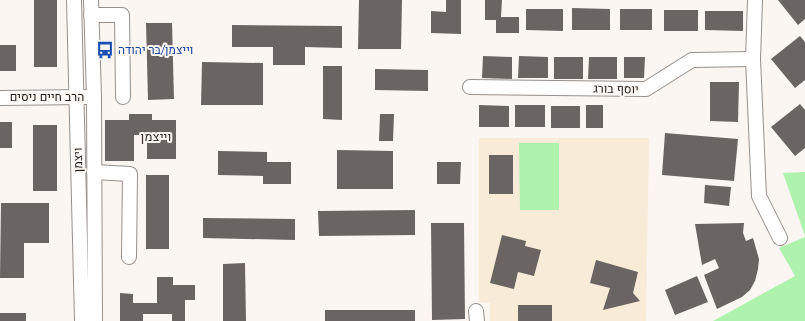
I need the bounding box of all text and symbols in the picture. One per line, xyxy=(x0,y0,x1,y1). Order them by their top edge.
bus stop icon: וייצמן/בר יהודה xyxy=(95,40,115,60)
place label: וייצמן/בר יהודה xyxy=(118,42,193,57)
street label: יוסף בורג xyxy=(593,81,639,96)
street label: הרב חיים ניסים xyxy=(10,89,84,104)
district label: וייצמן xyxy=(141,128,171,144)
street label: ויצמן xyxy=(70,147,85,173)

